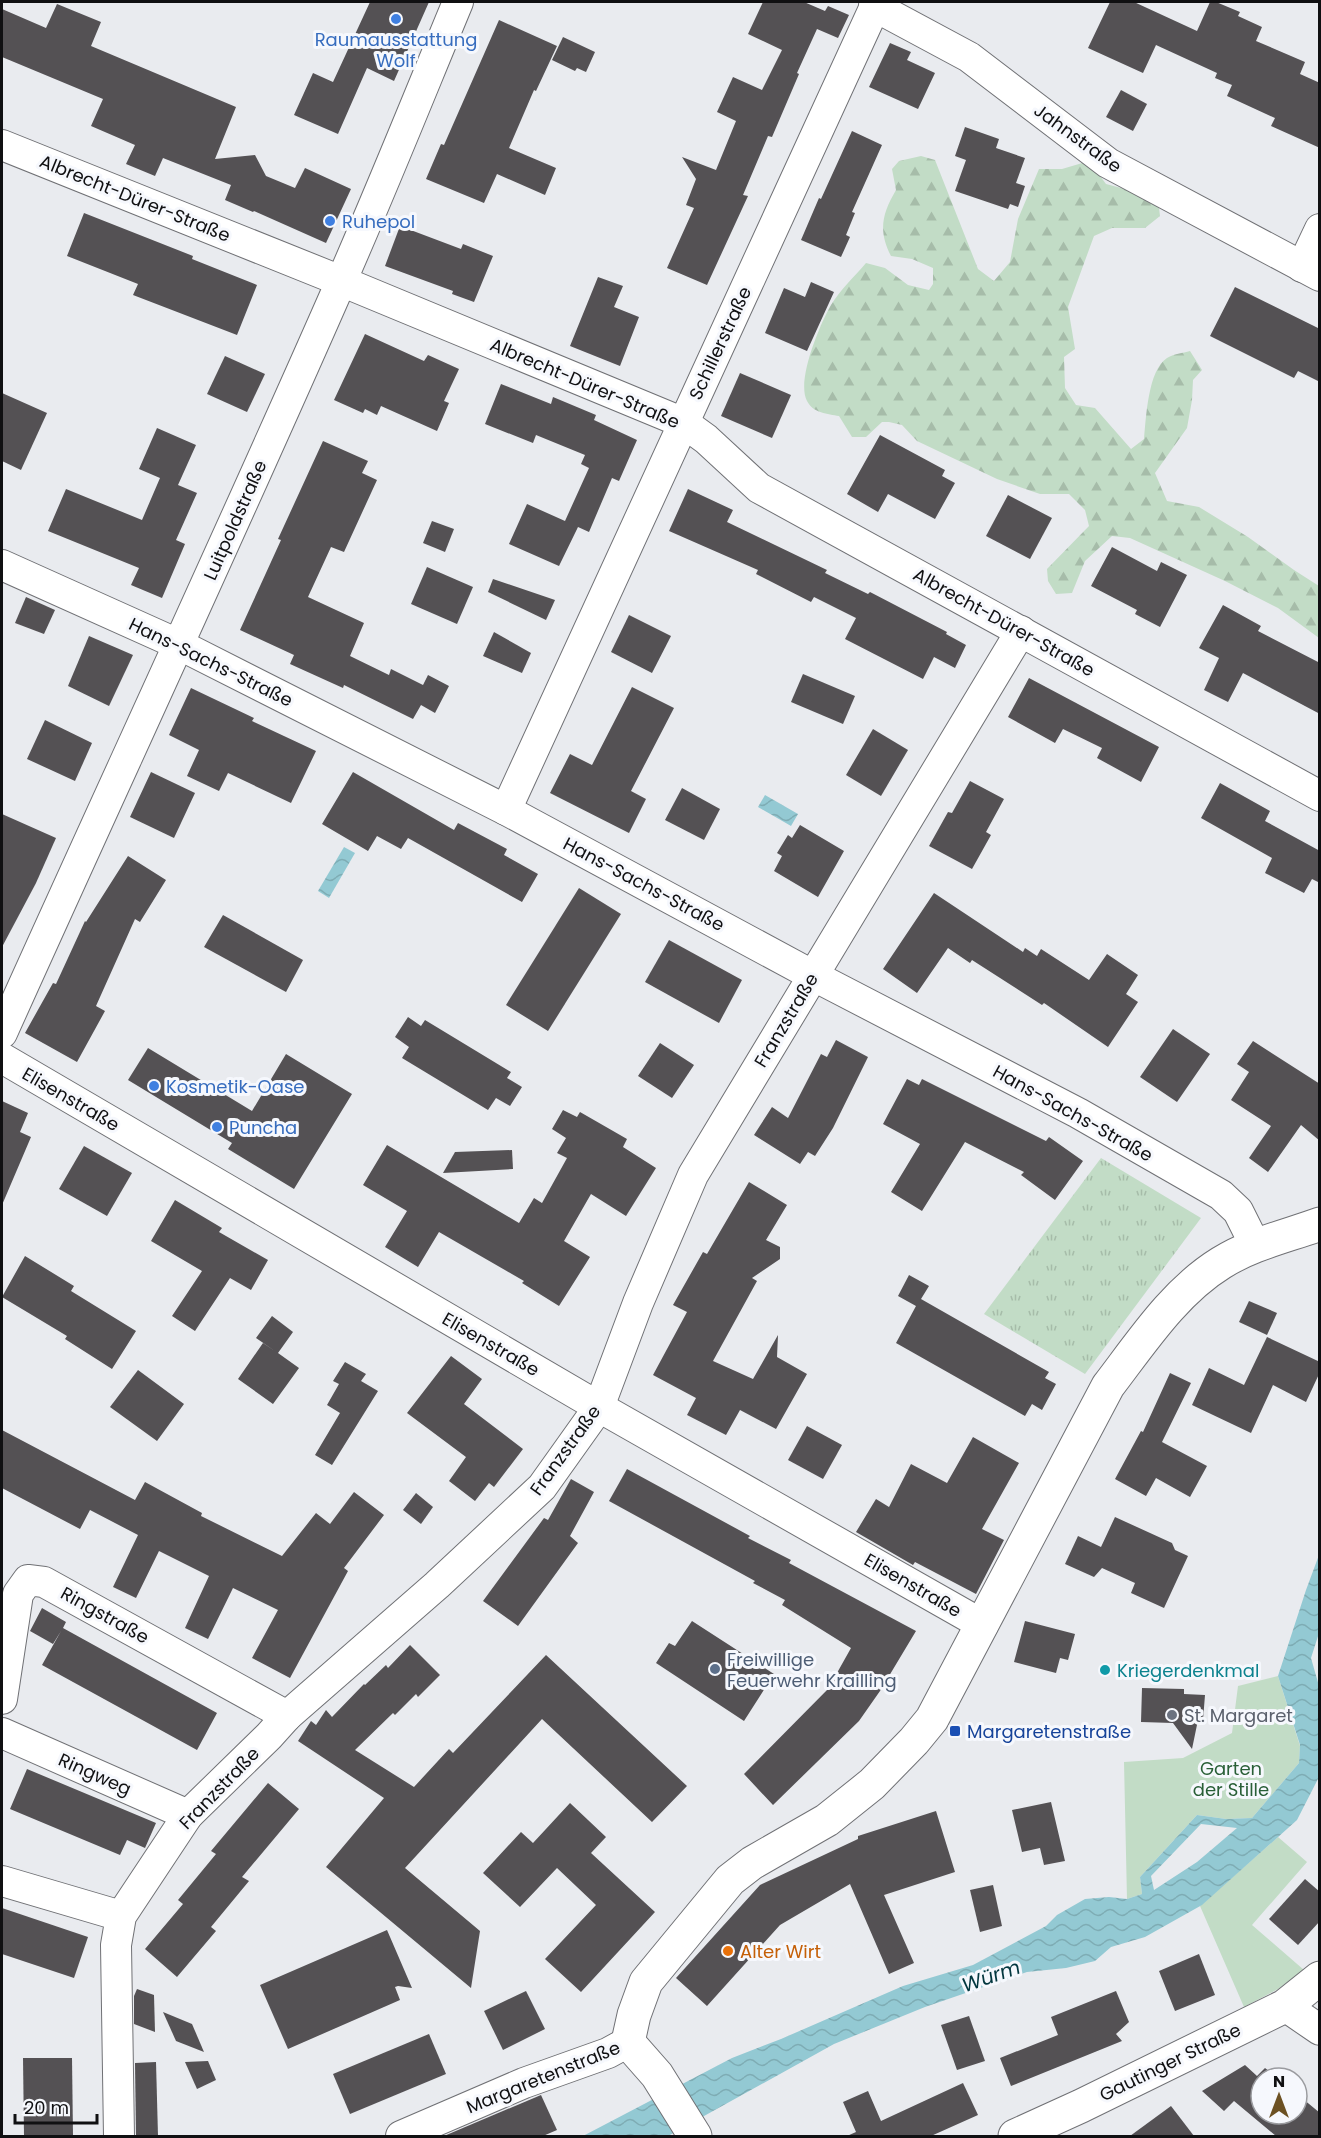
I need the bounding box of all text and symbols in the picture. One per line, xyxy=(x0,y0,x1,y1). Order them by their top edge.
marker: Raumausstattung Wolf xyxy=(389,12,403,26)
place label: Raumausstattung Wolf xyxy=(315,27,477,73)
street label: Jahnstraße xyxy=(1029,98,1127,178)
street label: Albrecht-Dürer-Straße xyxy=(36,148,234,248)
place label: Ruhepol xyxy=(342,209,415,234)
marker: Ruhepol xyxy=(323,214,337,228)
street label: Schillerstraße xyxy=(683,282,757,404)
street label: Albrecht-Dürer-Straße xyxy=(486,332,684,434)
street label: Luitpoldstraße xyxy=(197,456,273,584)
street label: Albrecht-Dürer-Straße xyxy=(909,562,1099,682)
street label: Hans-Sachs-Straße xyxy=(125,611,297,713)
street label: Hans-Sachs-Straße xyxy=(559,831,729,937)
street label: Franzstraße xyxy=(748,968,824,1072)
street label: Hans-Sachs-Straße xyxy=(988,1059,1158,1167)
street label: Elisenstraße xyxy=(18,1061,124,1137)
place label: Kosmetik-Oase xyxy=(166,1074,304,1099)
marker: Kosmetik-Oase xyxy=(147,1079,161,1093)
place label: Puncha xyxy=(229,1115,297,1140)
marker: Puncha xyxy=(210,1120,224,1134)
street label: Elisenstraße xyxy=(438,1306,544,1382)
street label: Franzstraße xyxy=(524,1400,606,1500)
street label: Elisenstraße xyxy=(860,1547,966,1623)
street label: Ringstraße xyxy=(56,1580,154,1650)
place label: Freiwillige Feuerwehr Krailling xyxy=(727,1647,897,1693)
place label: Kriegerdenkmal xyxy=(1117,1658,1259,1683)
marker: Freiwillige Feuerwehr Krailling xyxy=(708,1662,722,1676)
marker: Kriegerdenkmal xyxy=(1098,1663,1112,1677)
place label: St. Margaret xyxy=(1184,1703,1293,1728)
marker: St. Margaret xyxy=(1165,1708,1179,1722)
place label: Margaretenstraße xyxy=(967,1719,1131,1744)
marker: Margaretenstraße xyxy=(948,1724,962,1738)
street label: Franzstraße xyxy=(173,1741,265,1835)
street label: Ringweg xyxy=(55,1747,135,1801)
park label: Garten der Stille xyxy=(1193,1756,1269,1802)
place label: Alter Wirt xyxy=(740,1939,821,1964)
marker: Alter Wirt xyxy=(721,1944,735,1958)
water label: Würm xyxy=(958,1953,1024,1999)
street label: Gautinger Straße xyxy=(1095,2017,1245,2107)
street label: Margaretenstraße xyxy=(462,2035,624,2119)
north arrow xyxy=(1249,2066,1309,2126)
text: N xyxy=(1273,2070,1285,2093)
scale bar xyxy=(15,2087,98,2125)
text: 20 m xyxy=(24,2095,69,2120)

